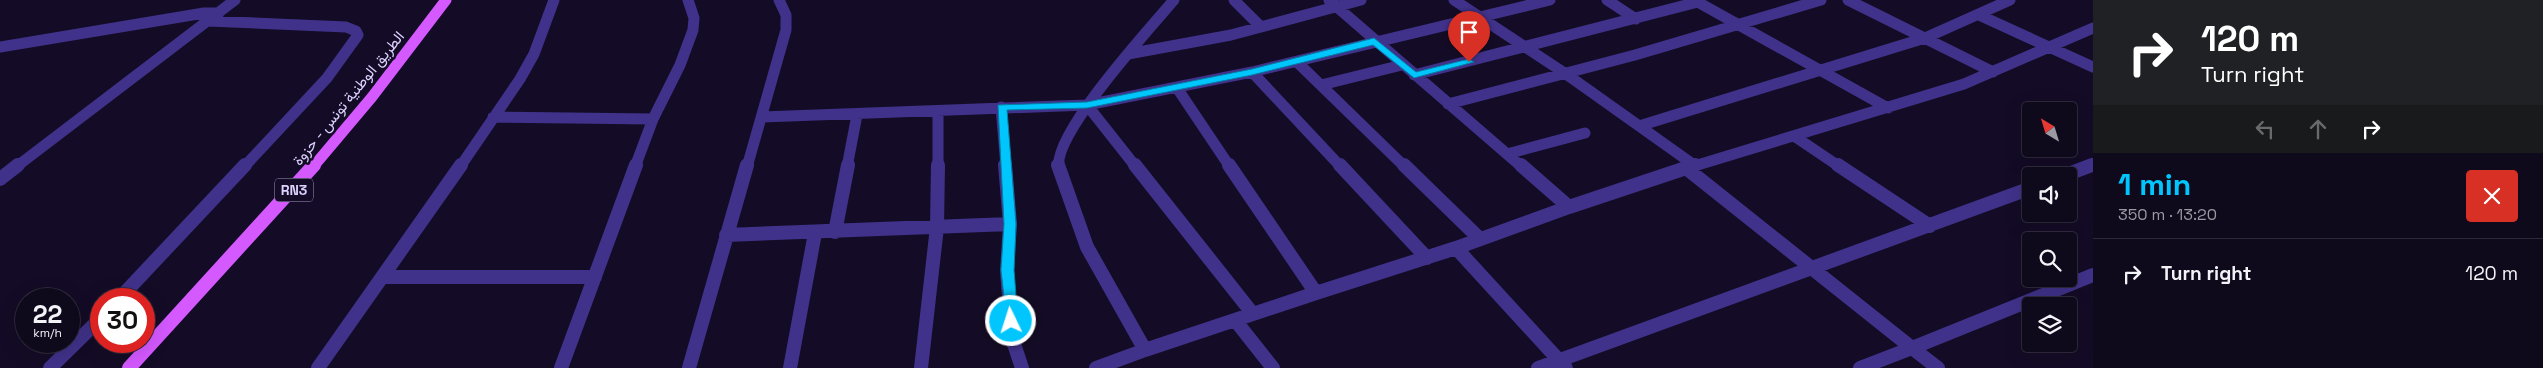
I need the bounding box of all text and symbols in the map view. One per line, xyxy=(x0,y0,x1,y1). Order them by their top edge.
pin xyxy=(1448,11,1490,62)
text: 120 m xyxy=(2201,17,2299,61)
icon: arrive xyxy=(1455,18,1483,46)
icon: right xyxy=(2118,20,2183,85)
street label: الطريق الوطنية تونس - حزوة xyxy=(288,27,409,170)
text: Turn right xyxy=(2201,60,2304,88)
north arrow xyxy=(2022,102,2078,158)
map controls xyxy=(2022,102,2077,352)
icon: left xyxy=(2251,115,2279,143)
icon: ahead xyxy=(2304,115,2332,143)
icon: right xyxy=(2357,115,2385,143)
text: 1 min xyxy=(2118,165,2191,204)
button: sound xyxy=(2022,167,2077,222)
button: close xyxy=(2466,170,2518,222)
road number: RN3 xyxy=(275,178,313,202)
text: 350 m · 13:20 xyxy=(2118,204,2217,225)
button: search xyxy=(2022,232,2077,287)
icon: right xyxy=(2118,260,2146,288)
text: Turn right xyxy=(2161,261,2251,286)
text: 120 m xyxy=(2465,261,2518,286)
speed limit sign: 30 xyxy=(90,288,155,353)
position arrow xyxy=(984,294,1036,346)
button: layers xyxy=(2022,297,2077,352)
text: 22 xyxy=(33,298,62,330)
text: km/h xyxy=(33,325,62,341)

